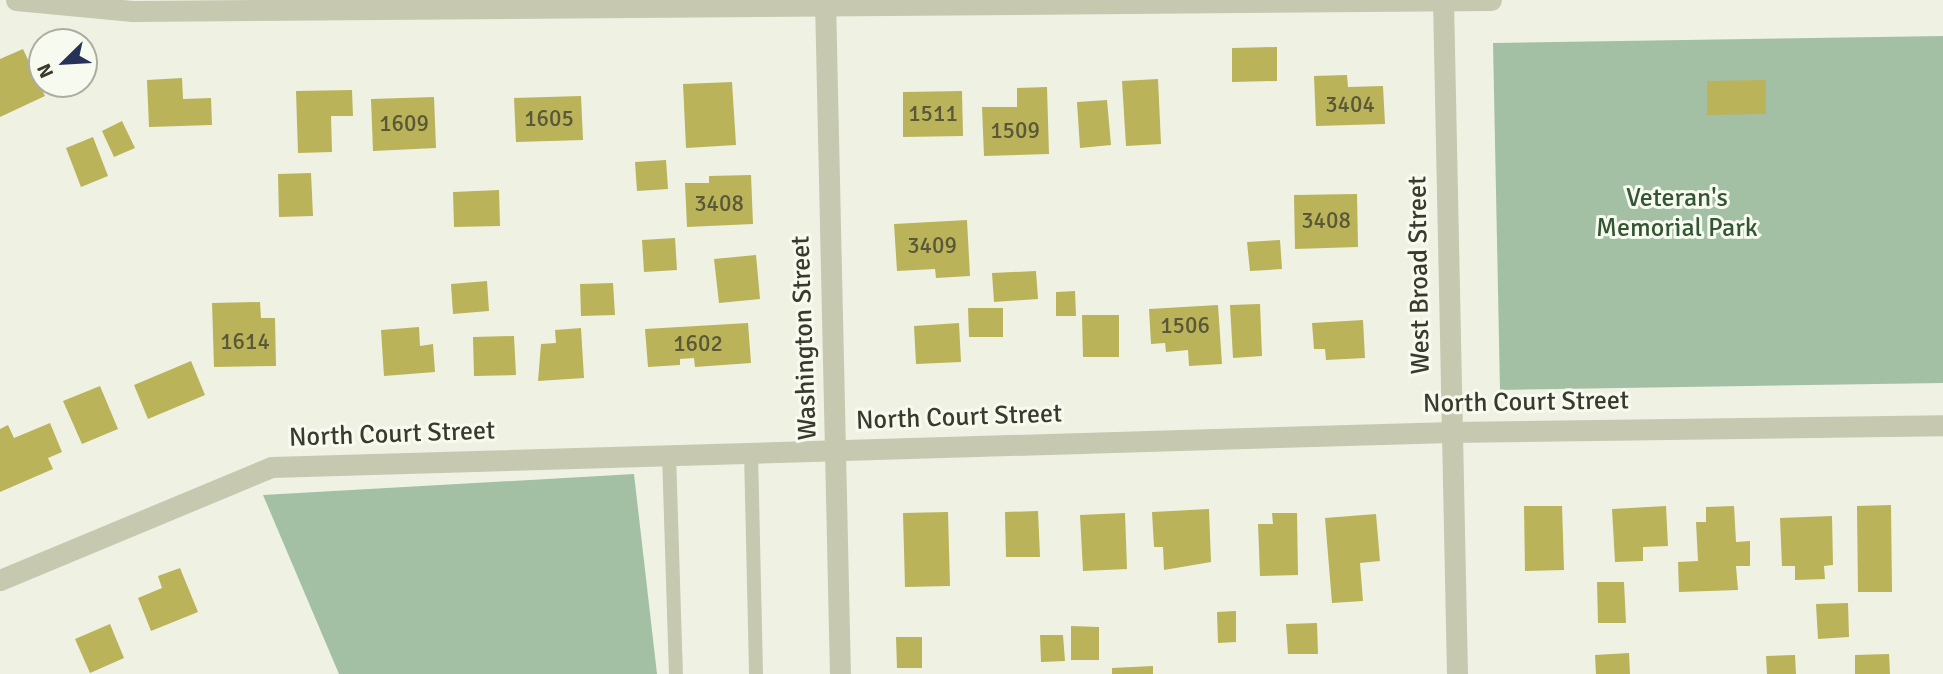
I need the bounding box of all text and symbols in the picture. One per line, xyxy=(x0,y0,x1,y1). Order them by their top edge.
north arrow xyxy=(28,28,98,98)
text: N xyxy=(32,60,59,82)
house number: 3404 xyxy=(1325,91,1375,119)
house number: 1511 xyxy=(908,100,958,128)
house number: 1605 xyxy=(524,105,574,133)
house number: 1609 xyxy=(379,110,429,138)
house number: 1509 xyxy=(990,117,1040,145)
street label: West Broad Street xyxy=(1403,175,1437,375)
park label: Veteran's Memorial Park xyxy=(1596,183,1758,244)
house number: 3408 xyxy=(694,190,744,218)
house number: 3408 xyxy=(1301,207,1351,235)
house number: 3409 xyxy=(907,232,957,260)
street label: Washington Street xyxy=(786,235,824,441)
house number: 1506 xyxy=(1160,312,1210,340)
house number: 1614 xyxy=(220,328,270,356)
house number: 1602 xyxy=(673,330,723,358)
street label: North Court Street xyxy=(1423,386,1629,420)
street label: North Court Street xyxy=(855,399,1063,437)
street label: North Court Street xyxy=(288,416,496,454)

